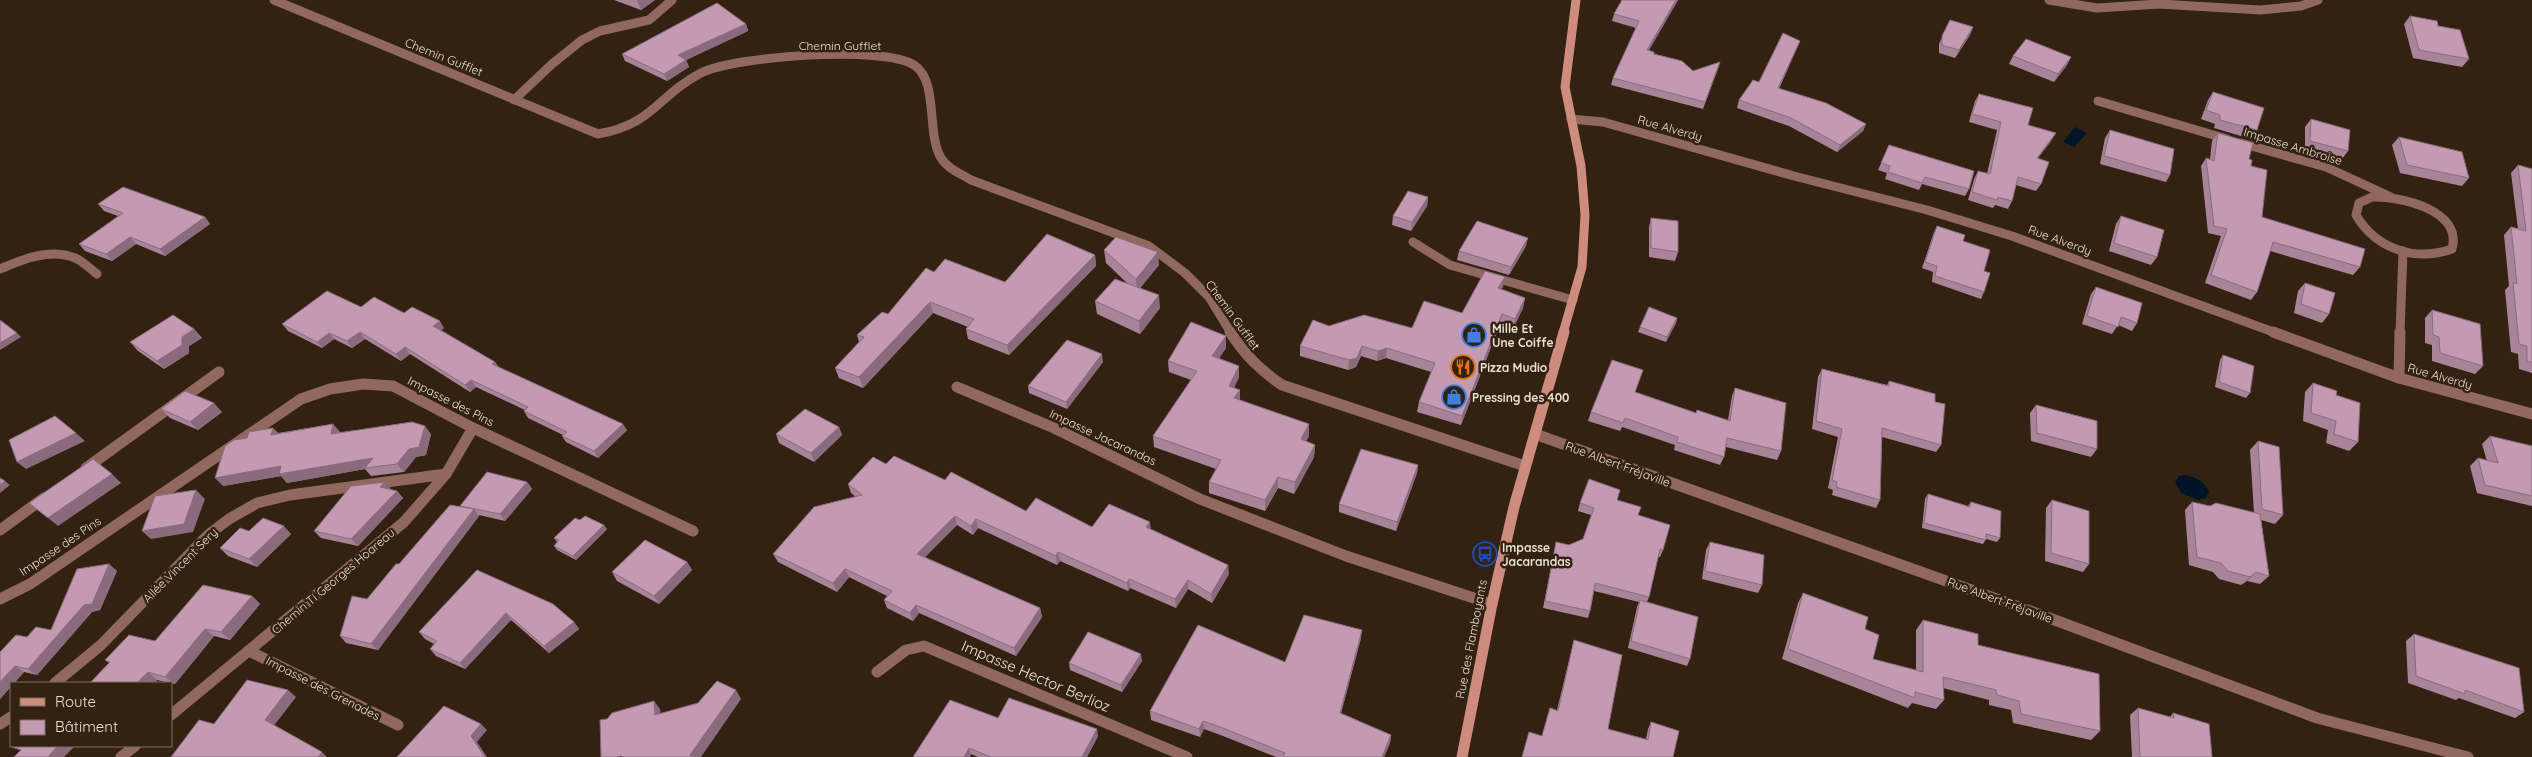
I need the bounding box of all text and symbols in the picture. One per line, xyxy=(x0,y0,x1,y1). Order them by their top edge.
street label: Chemin Gufflet xyxy=(403,35,485,79)
street label: Chemin Gufflet xyxy=(799,38,881,53)
street label: Rue Alverdy xyxy=(1636,112,1704,144)
street label: Impasse Ambroise xyxy=(2242,124,2344,168)
street label: Rue Alverdy xyxy=(2026,222,2094,258)
street label: Chemin Gufflet xyxy=(1203,277,1263,353)
place label: Mille Et Une Coiffe xyxy=(1492,321,1553,350)
shop icon: Mille Et Une Coiffe xyxy=(1461,322,1487,348)
restaurant icon: Pizza Mudio xyxy=(1450,354,1476,380)
place label: Pizza Mudio xyxy=(1480,360,1548,375)
street label: Rue Alverdy xyxy=(2406,360,2474,392)
street label: Impasse des Pins xyxy=(405,373,497,429)
shop icon: Pressing des 400 xyxy=(1441,384,1467,410)
place label: Pressing des 400 xyxy=(1472,390,1569,405)
street label: Impasse Jacarandas xyxy=(1047,406,1159,469)
street label: Rue Albert Fréjaville xyxy=(1563,438,1673,490)
street label: Impasse des Pins xyxy=(16,513,104,579)
street label: Allée Vincent Sery xyxy=(139,524,221,606)
street label: Chemin Ti Georges Hoareau xyxy=(268,525,398,637)
place label: Impasse Jacarandas xyxy=(1502,540,1571,569)
bus stop icon: Impasse Jacarandas xyxy=(1472,541,1498,567)
street label: Rue Albert Fréjaville xyxy=(1945,574,2055,626)
street label: Rue des Flamboyants xyxy=(1452,578,1490,700)
street label: Impasse Hector Berlioz xyxy=(959,636,1113,716)
street label: Impasse des Grenades xyxy=(263,653,383,723)
legend xyxy=(10,682,172,747)
text: Route xyxy=(55,692,96,711)
text: Bâtiment xyxy=(55,717,118,736)

